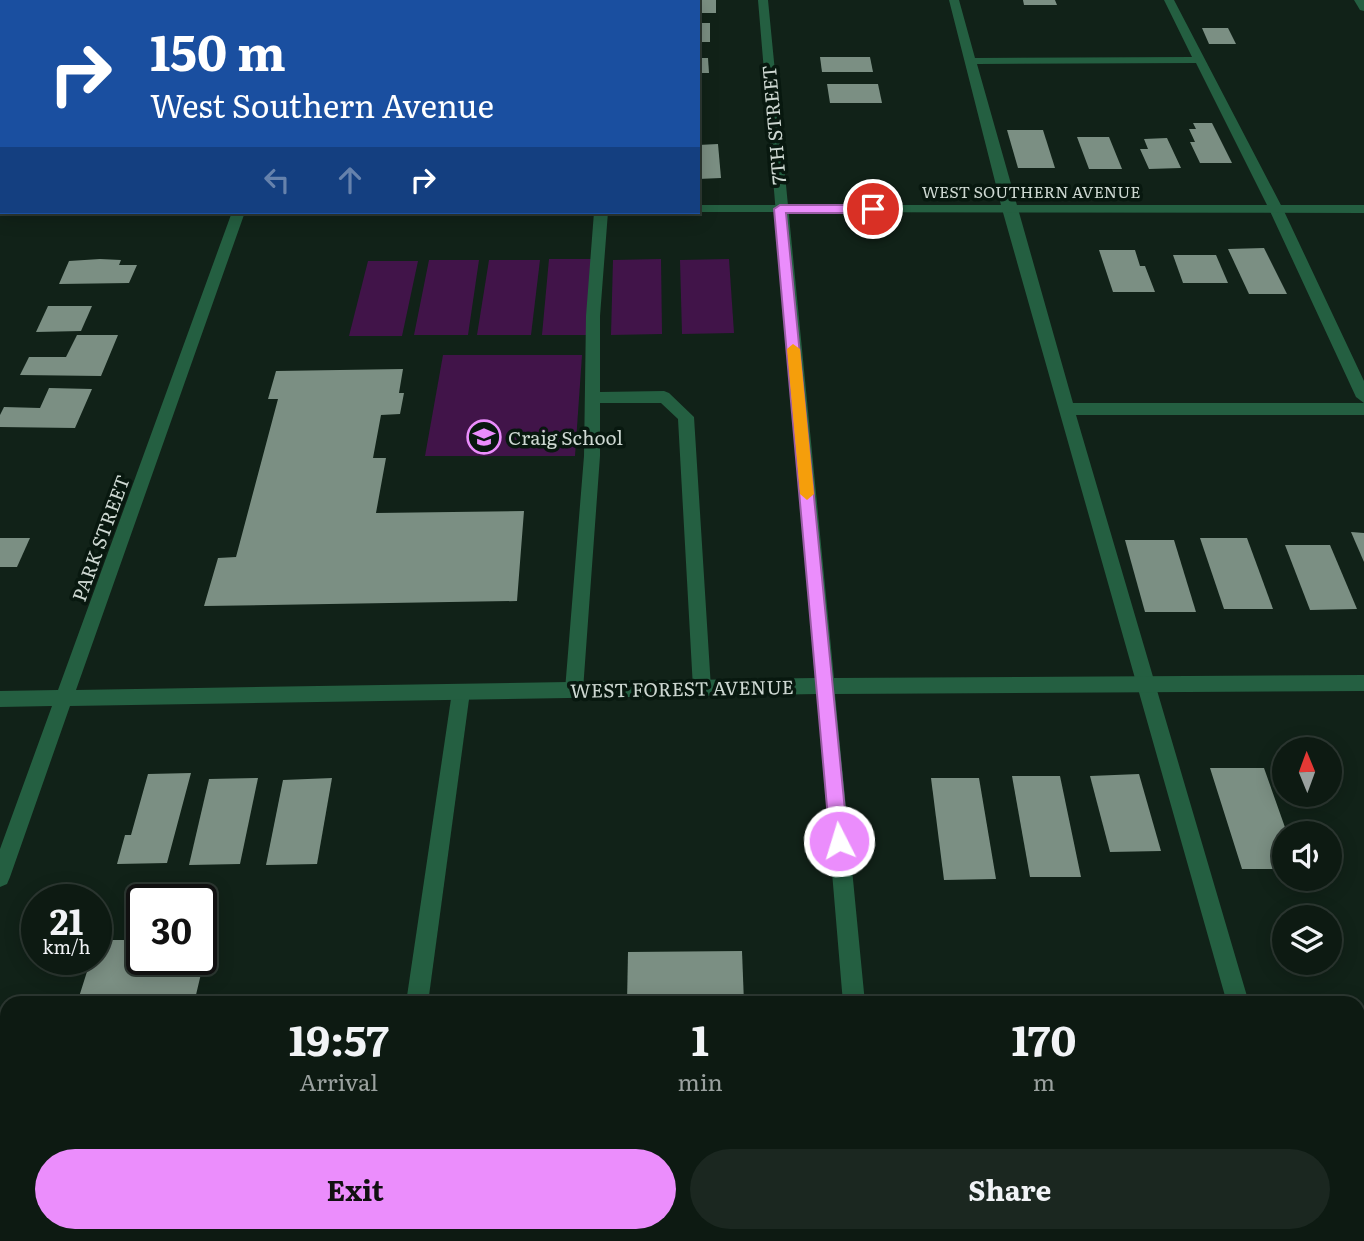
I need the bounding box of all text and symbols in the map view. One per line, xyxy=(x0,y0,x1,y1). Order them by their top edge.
text: 150 m xyxy=(150,13,286,86)
icon: right xyxy=(35,28,126,119)
street label: 7TH STREET xyxy=(754,64,792,186)
text: West Southern Avenue xyxy=(150,80,494,128)
icon: left xyxy=(258,161,296,199)
icon: ahead xyxy=(331,161,369,199)
icon: right xyxy=(404,161,442,199)
pin xyxy=(843,179,903,239)
street label: WEST SOUTHERN AVENUE xyxy=(922,179,1140,203)
icon: arrive xyxy=(854,190,892,228)
school or university icon: Craig School xyxy=(465,418,503,456)
place label: Craig School xyxy=(508,423,623,451)
street label: PARK STREET xyxy=(64,471,136,605)
street label: WEST FOREST AVENUE xyxy=(570,672,794,704)
north arrow xyxy=(1272,737,1342,807)
map controls xyxy=(1272,737,1342,975)
position arrow xyxy=(802,804,876,878)
button: sound xyxy=(1272,821,1342,891)
speed limit sign: 30 xyxy=(126,884,217,975)
text: 21 xyxy=(50,894,83,946)
button: layers xyxy=(1272,905,1342,975)
text: km/h xyxy=(43,933,90,960)
text: 19:57 xyxy=(289,1007,389,1069)
text: 1 xyxy=(692,1007,709,1069)
text: 170 xyxy=(1011,1007,1076,1069)
text: Arrival xyxy=(300,1064,378,1098)
text: min xyxy=(678,1064,723,1098)
text: m xyxy=(1033,1064,1055,1098)
button: Exit xyxy=(35,1149,676,1229)
button: Share xyxy=(690,1149,1330,1229)

